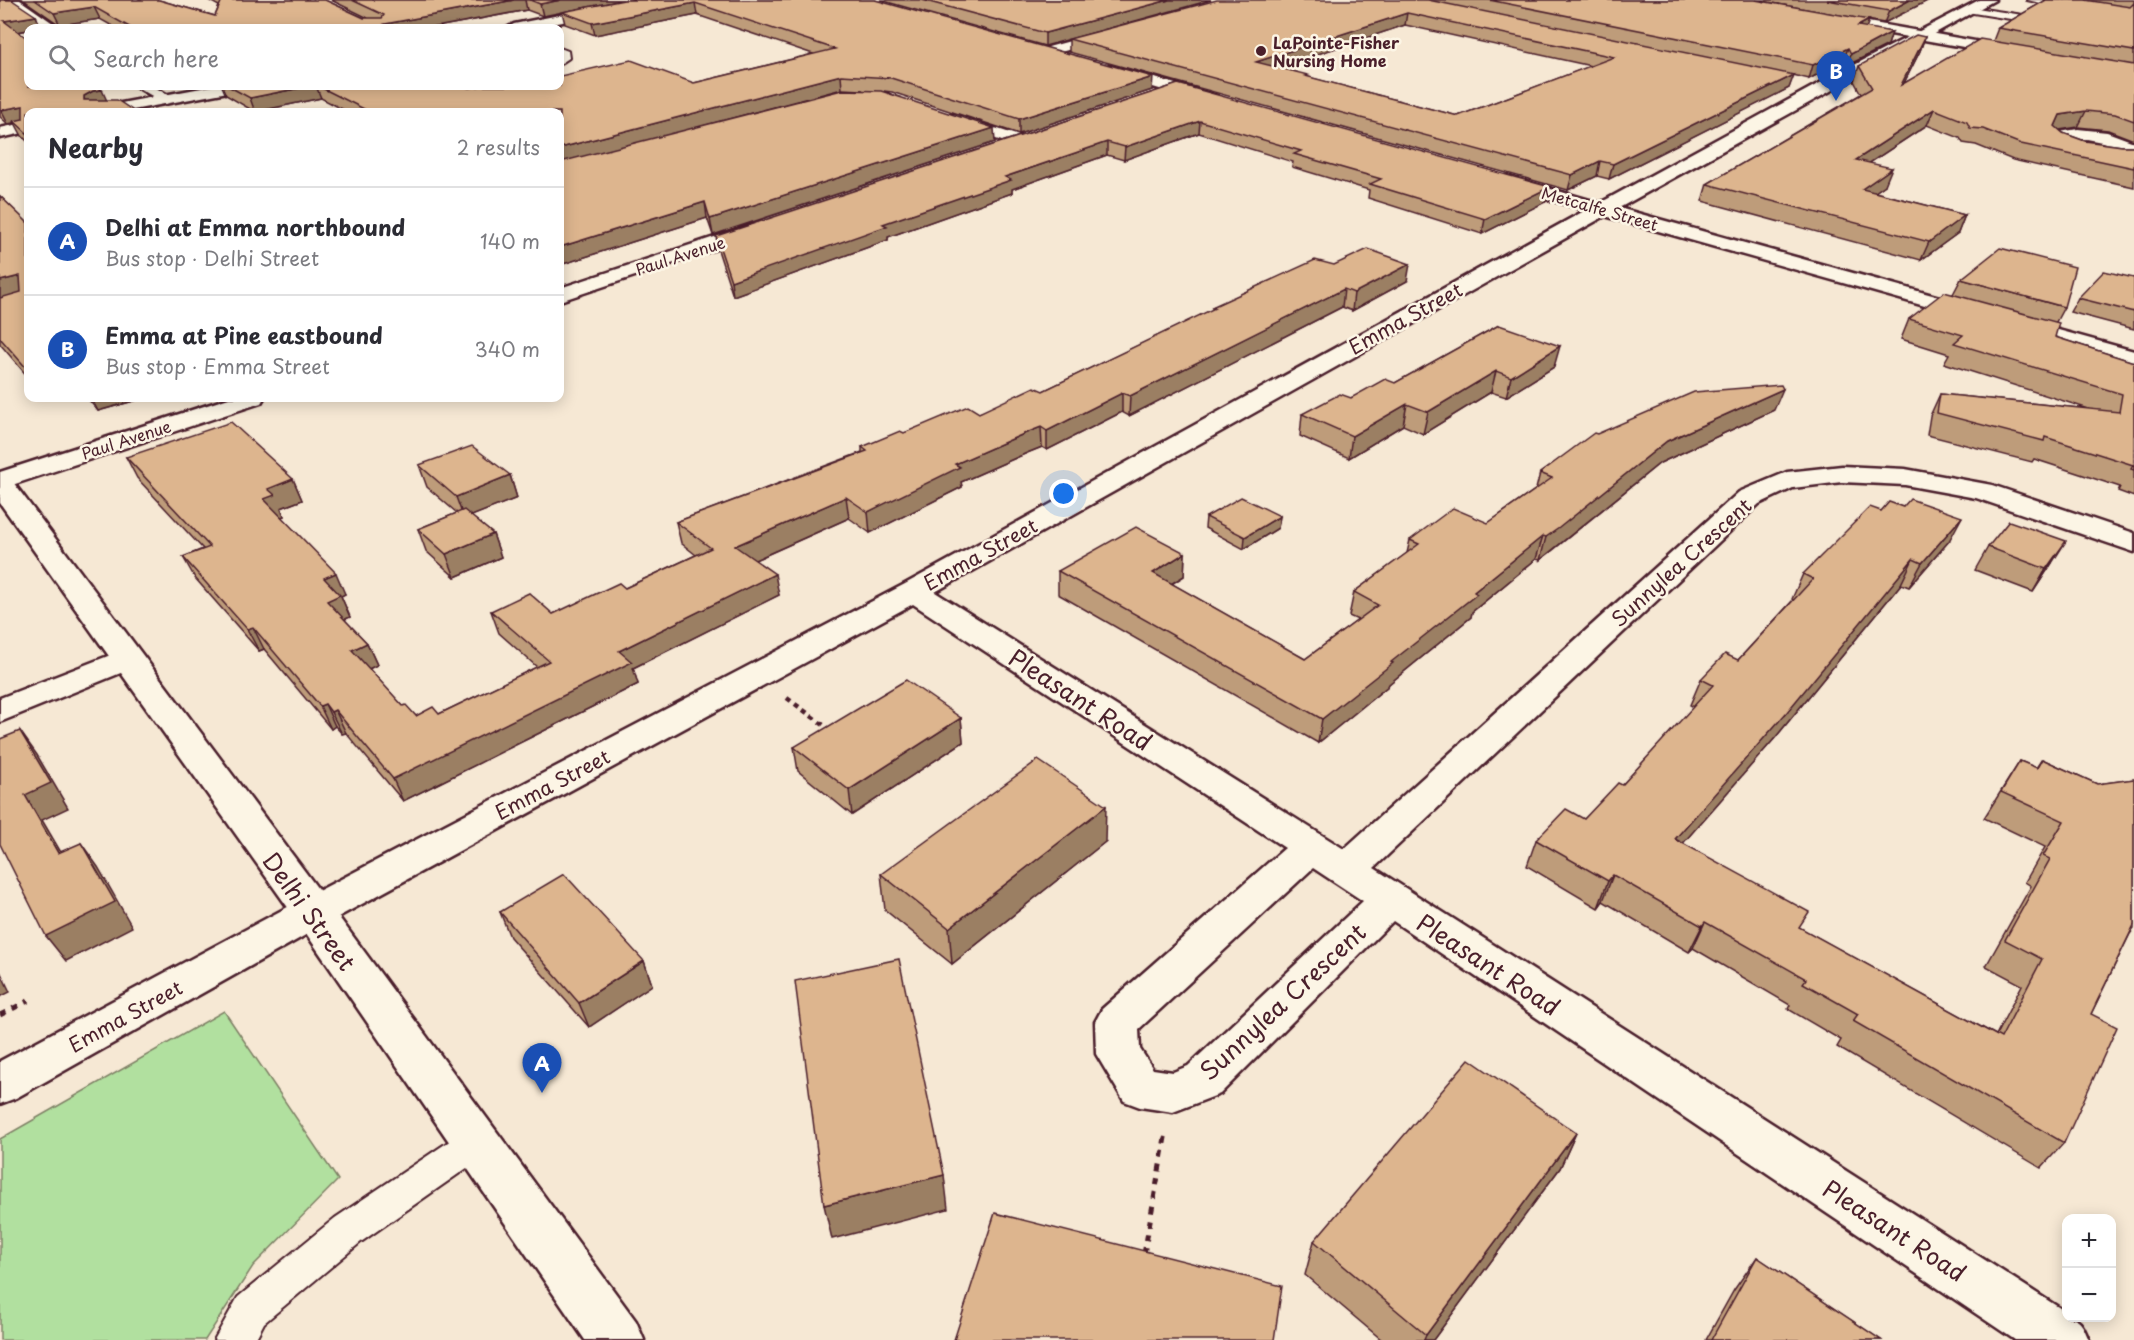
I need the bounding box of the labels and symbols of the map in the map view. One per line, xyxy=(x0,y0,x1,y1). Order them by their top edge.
place label: LaPointe-Fisher Nursing Home xyxy=(1273,30,1400,72)
marker: LaPointe-Fisher Nursing Home xyxy=(1254,44,1268,58)
pin: B xyxy=(1816,51,1856,101)
street label: Metcalfe Street xyxy=(1539,180,1662,236)
street label: Paul Avenue xyxy=(632,229,728,281)
street label: Emma Street xyxy=(1342,274,1468,362)
street label: Paul Avenue xyxy=(78,413,174,465)
your location xyxy=(1049,479,1078,508)
street label: Sunnylea Crescent xyxy=(1604,491,1758,633)
street label: Emma Street xyxy=(917,510,1043,598)
street label: Pleasant Road xyxy=(1002,639,1160,759)
street label: Emma Street xyxy=(489,741,615,827)
street label: Delhi Street xyxy=(255,844,365,978)
street label: Pleasant Road xyxy=(1410,904,1568,1024)
street label: Sunnylea Crescent xyxy=(1191,914,1373,1088)
street label: Emma Street xyxy=(62,972,188,1060)
pin: A xyxy=(522,1044,562,1093)
street label: Pleasant Road xyxy=(1816,1170,1974,1290)

